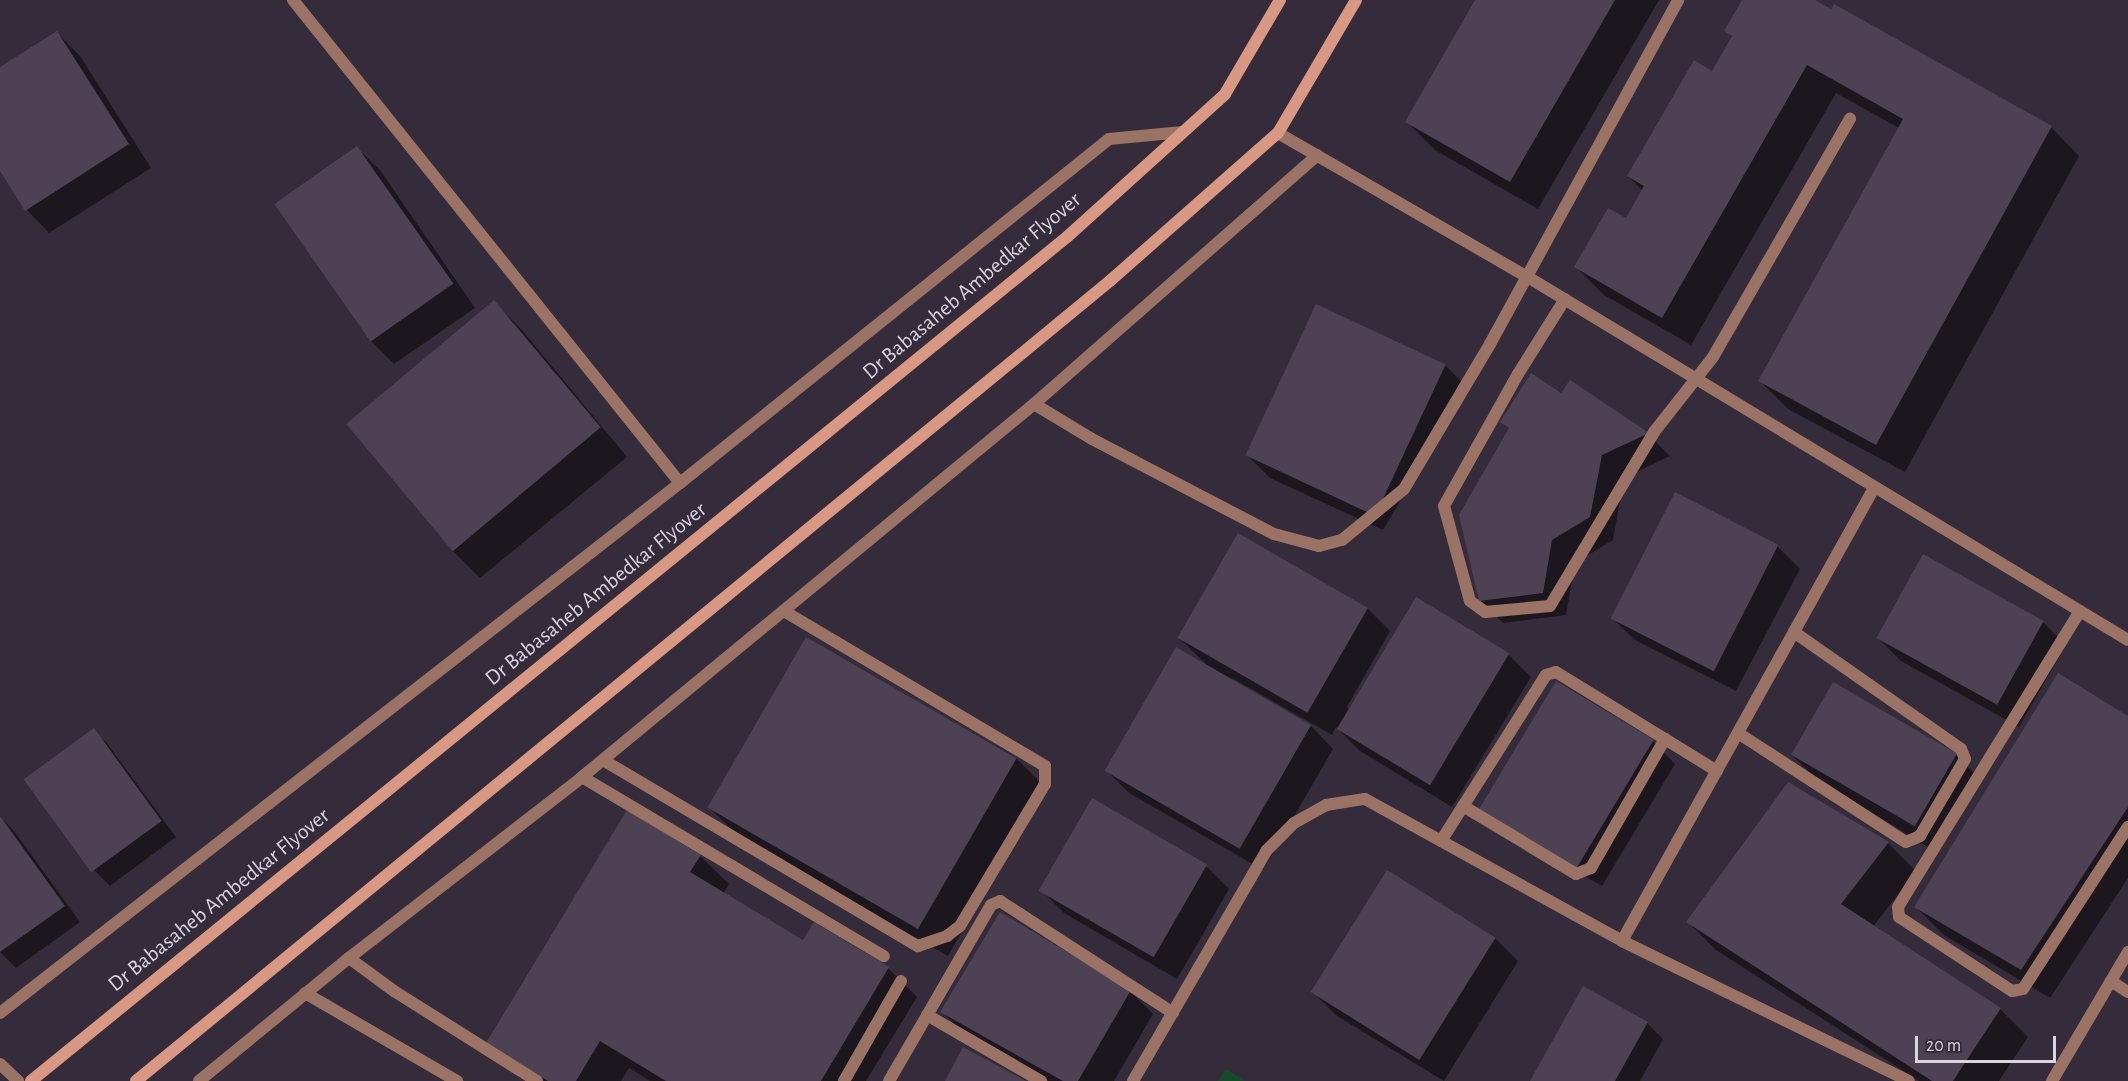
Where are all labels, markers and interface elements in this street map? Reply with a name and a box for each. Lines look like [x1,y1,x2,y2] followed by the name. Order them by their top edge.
[857,187,1087,385] street label: Dr Babasaheb Ambedkar Flyover
[480,497,712,691] street label: Dr Babasaheb Ambedkar Flyover
[103,803,335,997] street label: Dr Babasaheb Ambedkar Flyover
[1918,1024,2059,1062] scale bar
[1926,1037,1961,1055] text: 20 m

